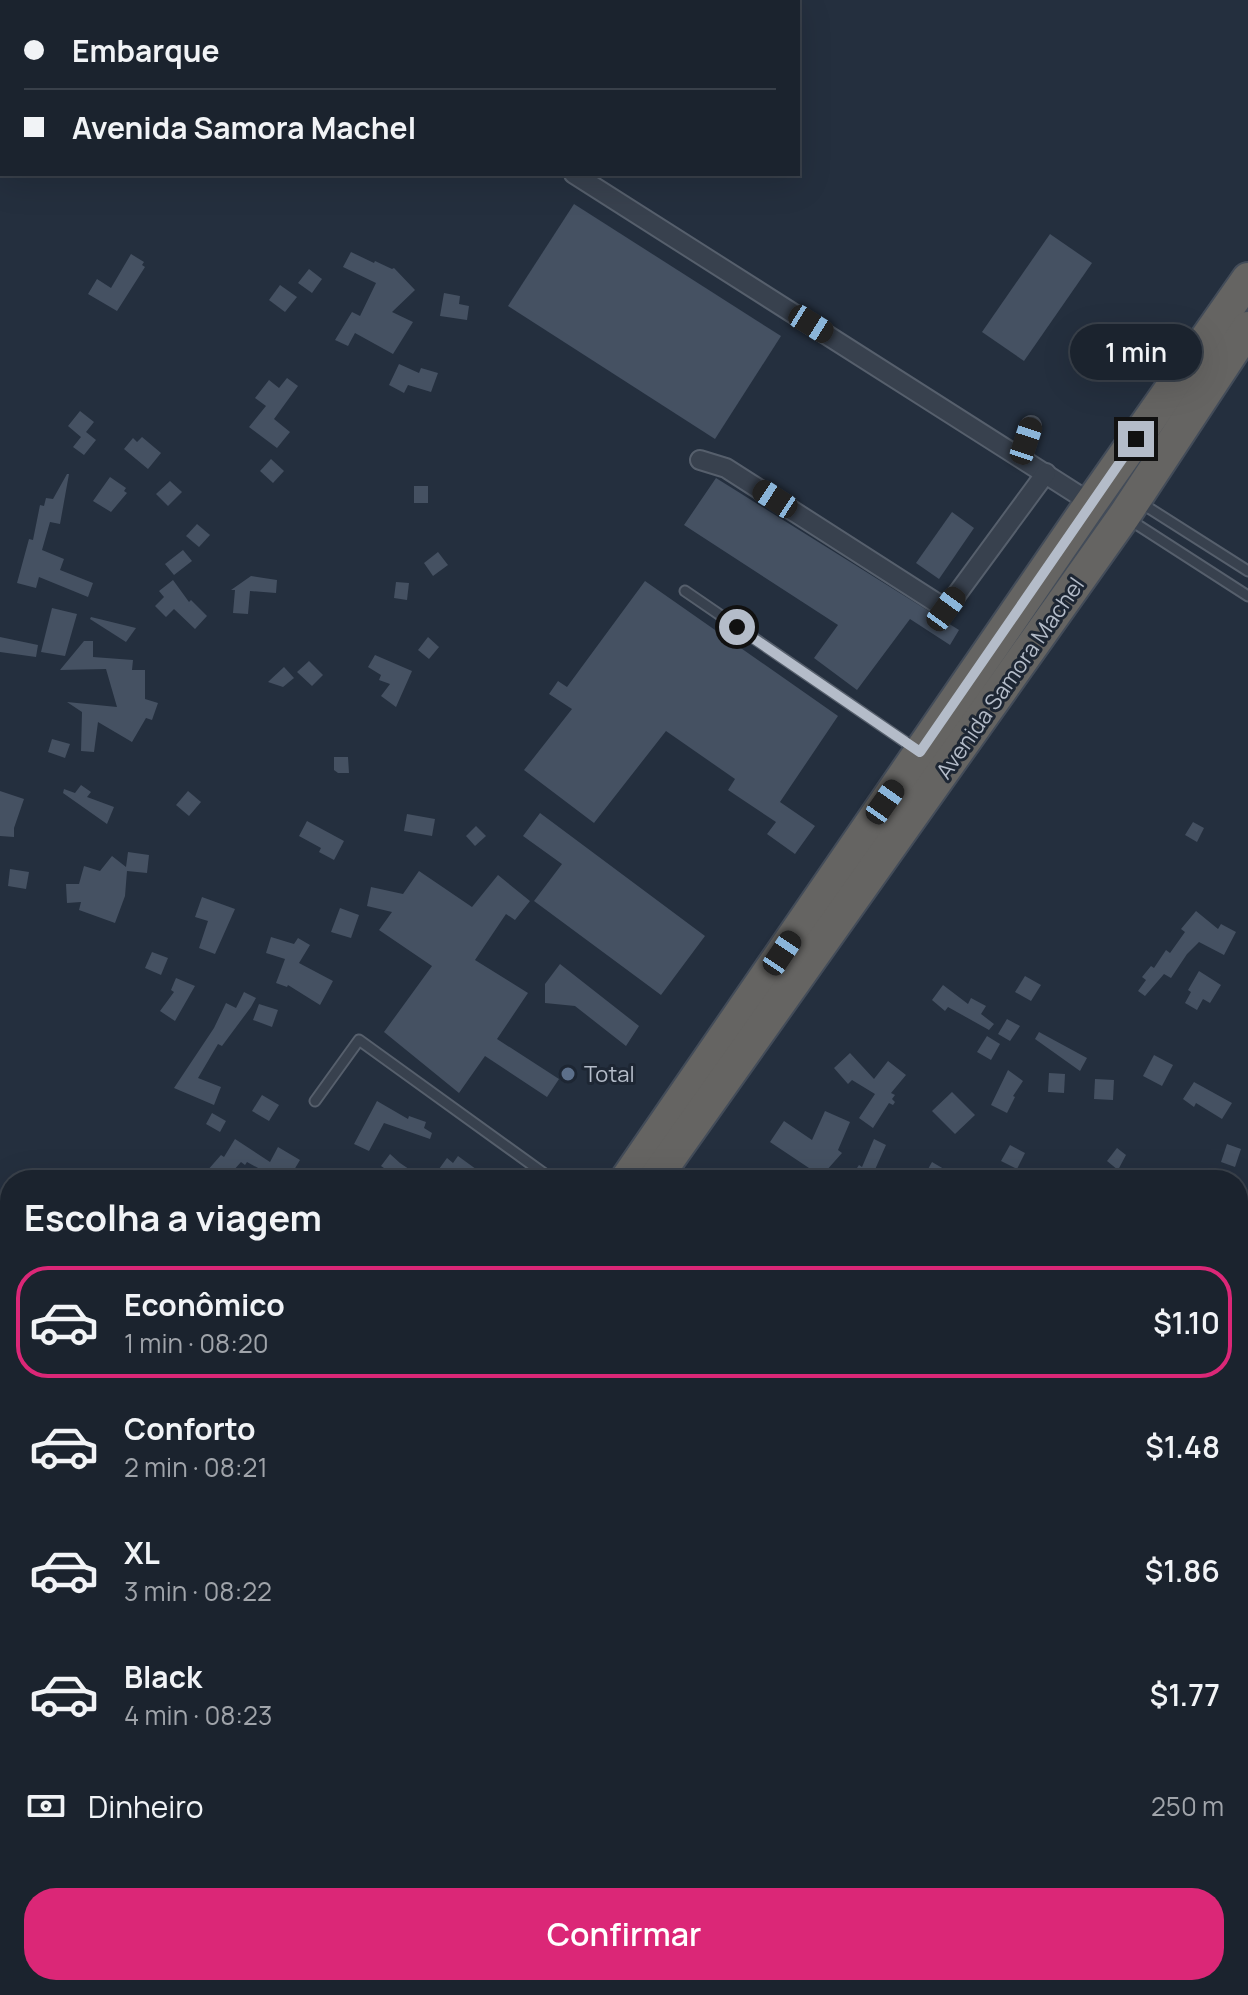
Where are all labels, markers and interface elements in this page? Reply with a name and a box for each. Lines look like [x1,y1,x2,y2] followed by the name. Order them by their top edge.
[72,30,220,71] text: Embarque
[72,107,416,148] text: Avenida Samora Machel
[784,301,838,347] car
[1070,323,1202,379] callout: 1 min
[1105,334,1167,370] text: 1 min
[1007,414,1045,468] car
[1118,421,1154,457] route end
[748,476,802,522] car
[929,571,1091,785] street label: Avenida Samora Machel
[922,583,970,635] car
[719,609,755,645] route start
[861,775,909,829] car
[759,926,805,980] car
[584,1059,635,1089] place label: Total
[559,1065,577,1083] marker: Total
[24,1193,322,1242] text: Escolha a viagem
[124,1284,285,1325] text: Econômico
[28,1286,100,1358] icon: car
[1153,1302,1220,1343] text: $1.10
[124,1325,269,1361] text: 1 min · 08:20
[124,1408,255,1449] text: Conforto
[28,1410,100,1482] icon: car
[1145,1426,1220,1467] text: $1.48
[124,1449,268,1485] text: 2 min · 08:21
[124,1532,160,1573] text: XL
[28,1534,100,1606] icon: car
[1145,1550,1220,1591] text: $1.86
[124,1573,272,1609] text: 3 min · 08:22
[124,1656,202,1697] text: Black
[28,1658,100,1730] icon: car
[1150,1674,1220,1715] text: $1.77
[124,1697,272,1733] text: 4 min · 08:23
[24,1784,68,1828] icon: cash
[88,1786,204,1827] text: Dinheiro
[1151,1788,1224,1824] text: 250 m
[24,1888,1224,1980] button: Confirmar

